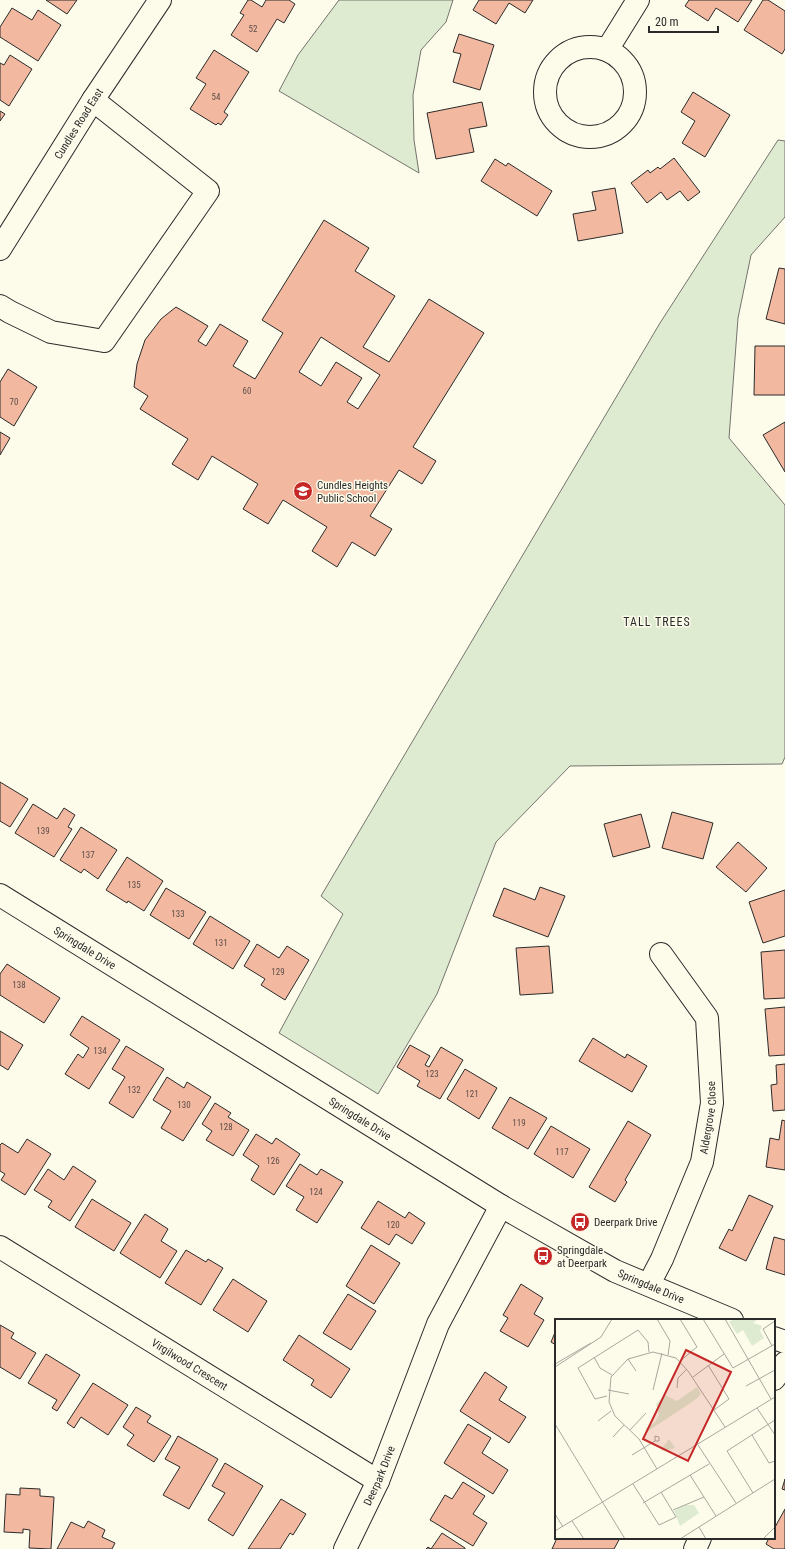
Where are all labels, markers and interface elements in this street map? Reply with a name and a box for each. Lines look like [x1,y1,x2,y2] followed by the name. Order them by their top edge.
[649,8,718,34] scale bar
[655,15,679,29] text: 20 m
[249,24,258,34] house number: 52
[51,86,106,161] street label: Cundles Road East
[212,92,221,102] house number: 54
[243,386,251,396] house number: 60
[10,397,18,407] house number: 70
[317,479,388,505] place label: Cundles Heights Public School
[292,480,314,502] school or university icon: Cundles Heights Public School
[623,615,691,629] district label: TALL TREES
[36,826,50,836] house number: 139
[81,850,95,860] house number: 137
[127,880,141,890] house number: 135
[171,909,185,919] house number: 133
[51,924,118,972] street label: Springdale Drive
[214,938,228,948] house number: 131
[271,967,285,977] house number: 129
[12,980,26,990] house number: 138
[93,1046,107,1056] house number: 134
[425,1069,439,1079] house number: 123
[697,1081,719,1155] street label: Aldergrove Close
[127,1085,141,1095] house number: 132
[465,1089,479,1099] house number: 121
[327,1094,394,1143] street label: Springdale Drive
[177,1100,191,1110] house number: 130
[512,1118,526,1128] house number: 119
[219,1122,233,1132] house number: 128
[555,1147,569,1157] house number: 117
[266,1156,280,1166] house number: 126
[309,1187,323,1197] house number: 124
[569,1211,591,1233] bus stop icon: Deerpark Drive
[594,1216,657,1229] place label: Deerpark Drive
[386,1220,400,1230] house number: 120
[557,1244,607,1270] place label: Springdale at Deerpark
[532,1245,554,1267] bus stop icon: Springdale at Deerpark
[616,1266,686,1306] street label: Springdale Drive
[555,1319,775,1539] inset map
[149,1336,230,1393] street label: Virgilwood Crescent
[361,1444,397,1508] street label: Deerpark Drive

